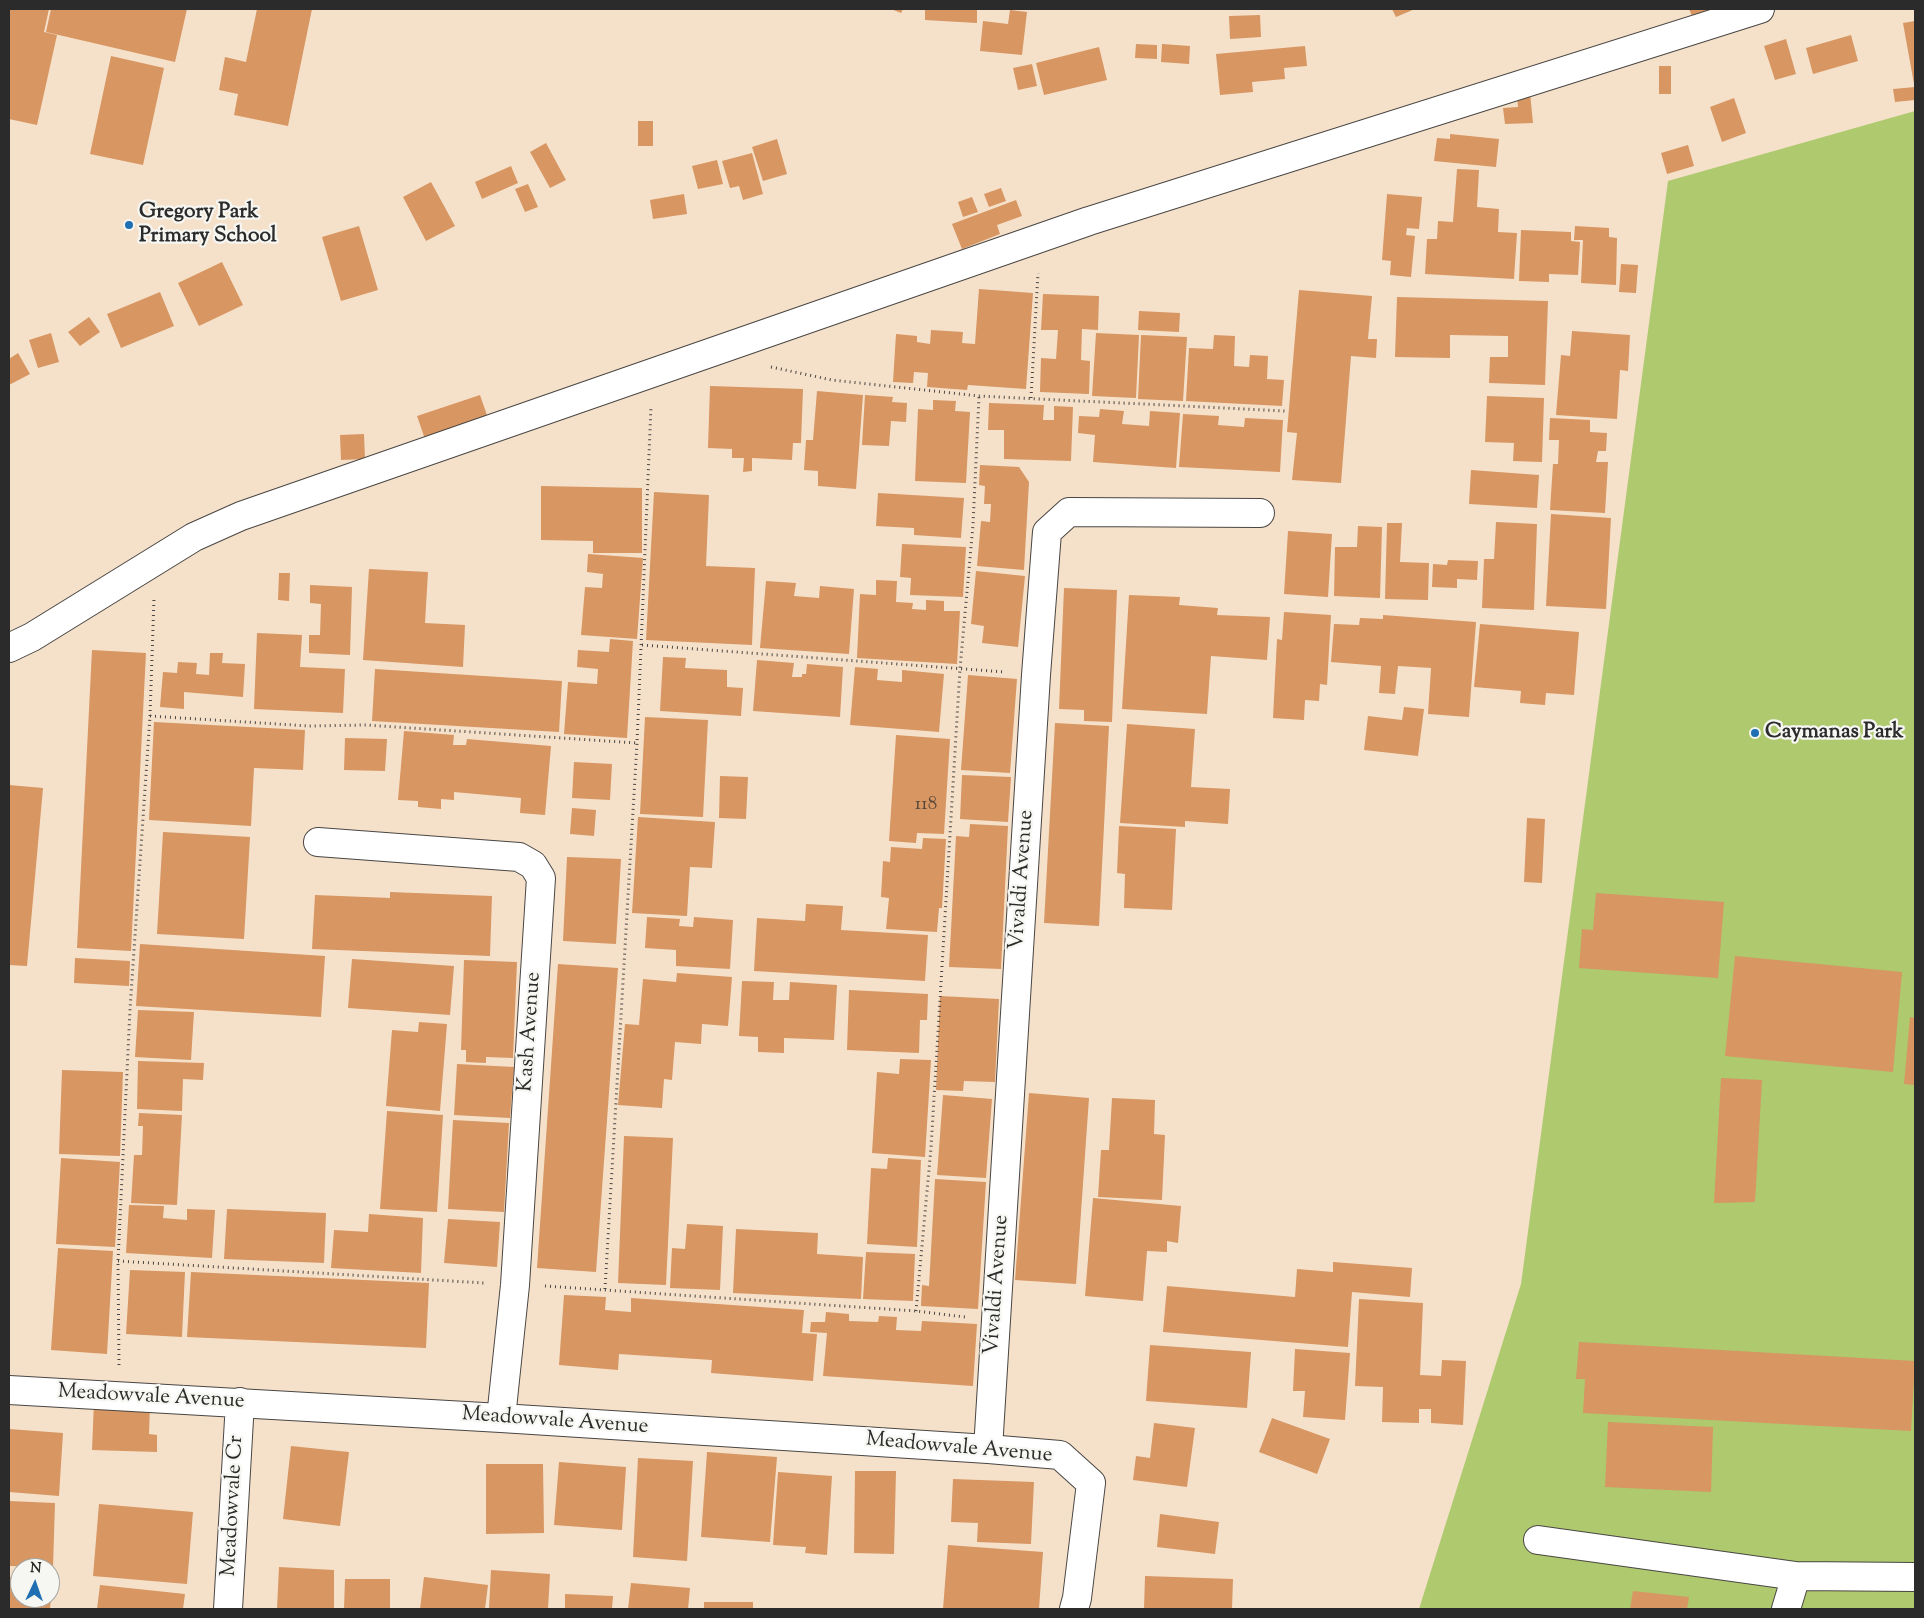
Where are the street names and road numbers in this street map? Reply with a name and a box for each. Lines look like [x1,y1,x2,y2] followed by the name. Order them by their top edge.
[1006,809,1040,951] street label: Vivaldi Avenue
[514,971,548,1093] street label: Kash Avenue
[981,1214,1015,1356] street label: Vivaldi Avenue
[57,1381,245,1415] street label: Meadowvale Avenue
[461,1403,649,1441] street label: Meadowvale Avenue
[865,1428,1053,1470] street label: Meadowvale Avenue
[218,1435,250,1577] street label: Meadowvale Cr

